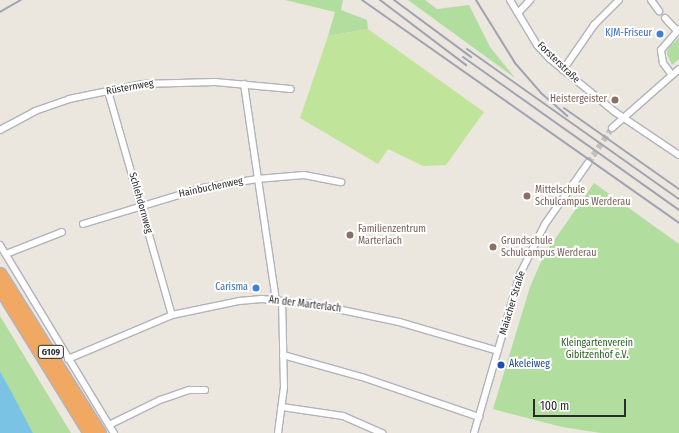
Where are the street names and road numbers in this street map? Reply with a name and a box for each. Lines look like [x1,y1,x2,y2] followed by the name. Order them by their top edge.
[534,40,582,86] street label: Forsterstraße
[105,78,155,98] street label: Rüsternweg
[126,171,154,235] street label: Schlehdornweg
[178,175,244,201] street label: Hainbuchenweg
[498,270,528,336] street label: Maiacher Straße
[268,295,342,315] street label: An der Marterlach
[37,345,65,359] road number: G109

